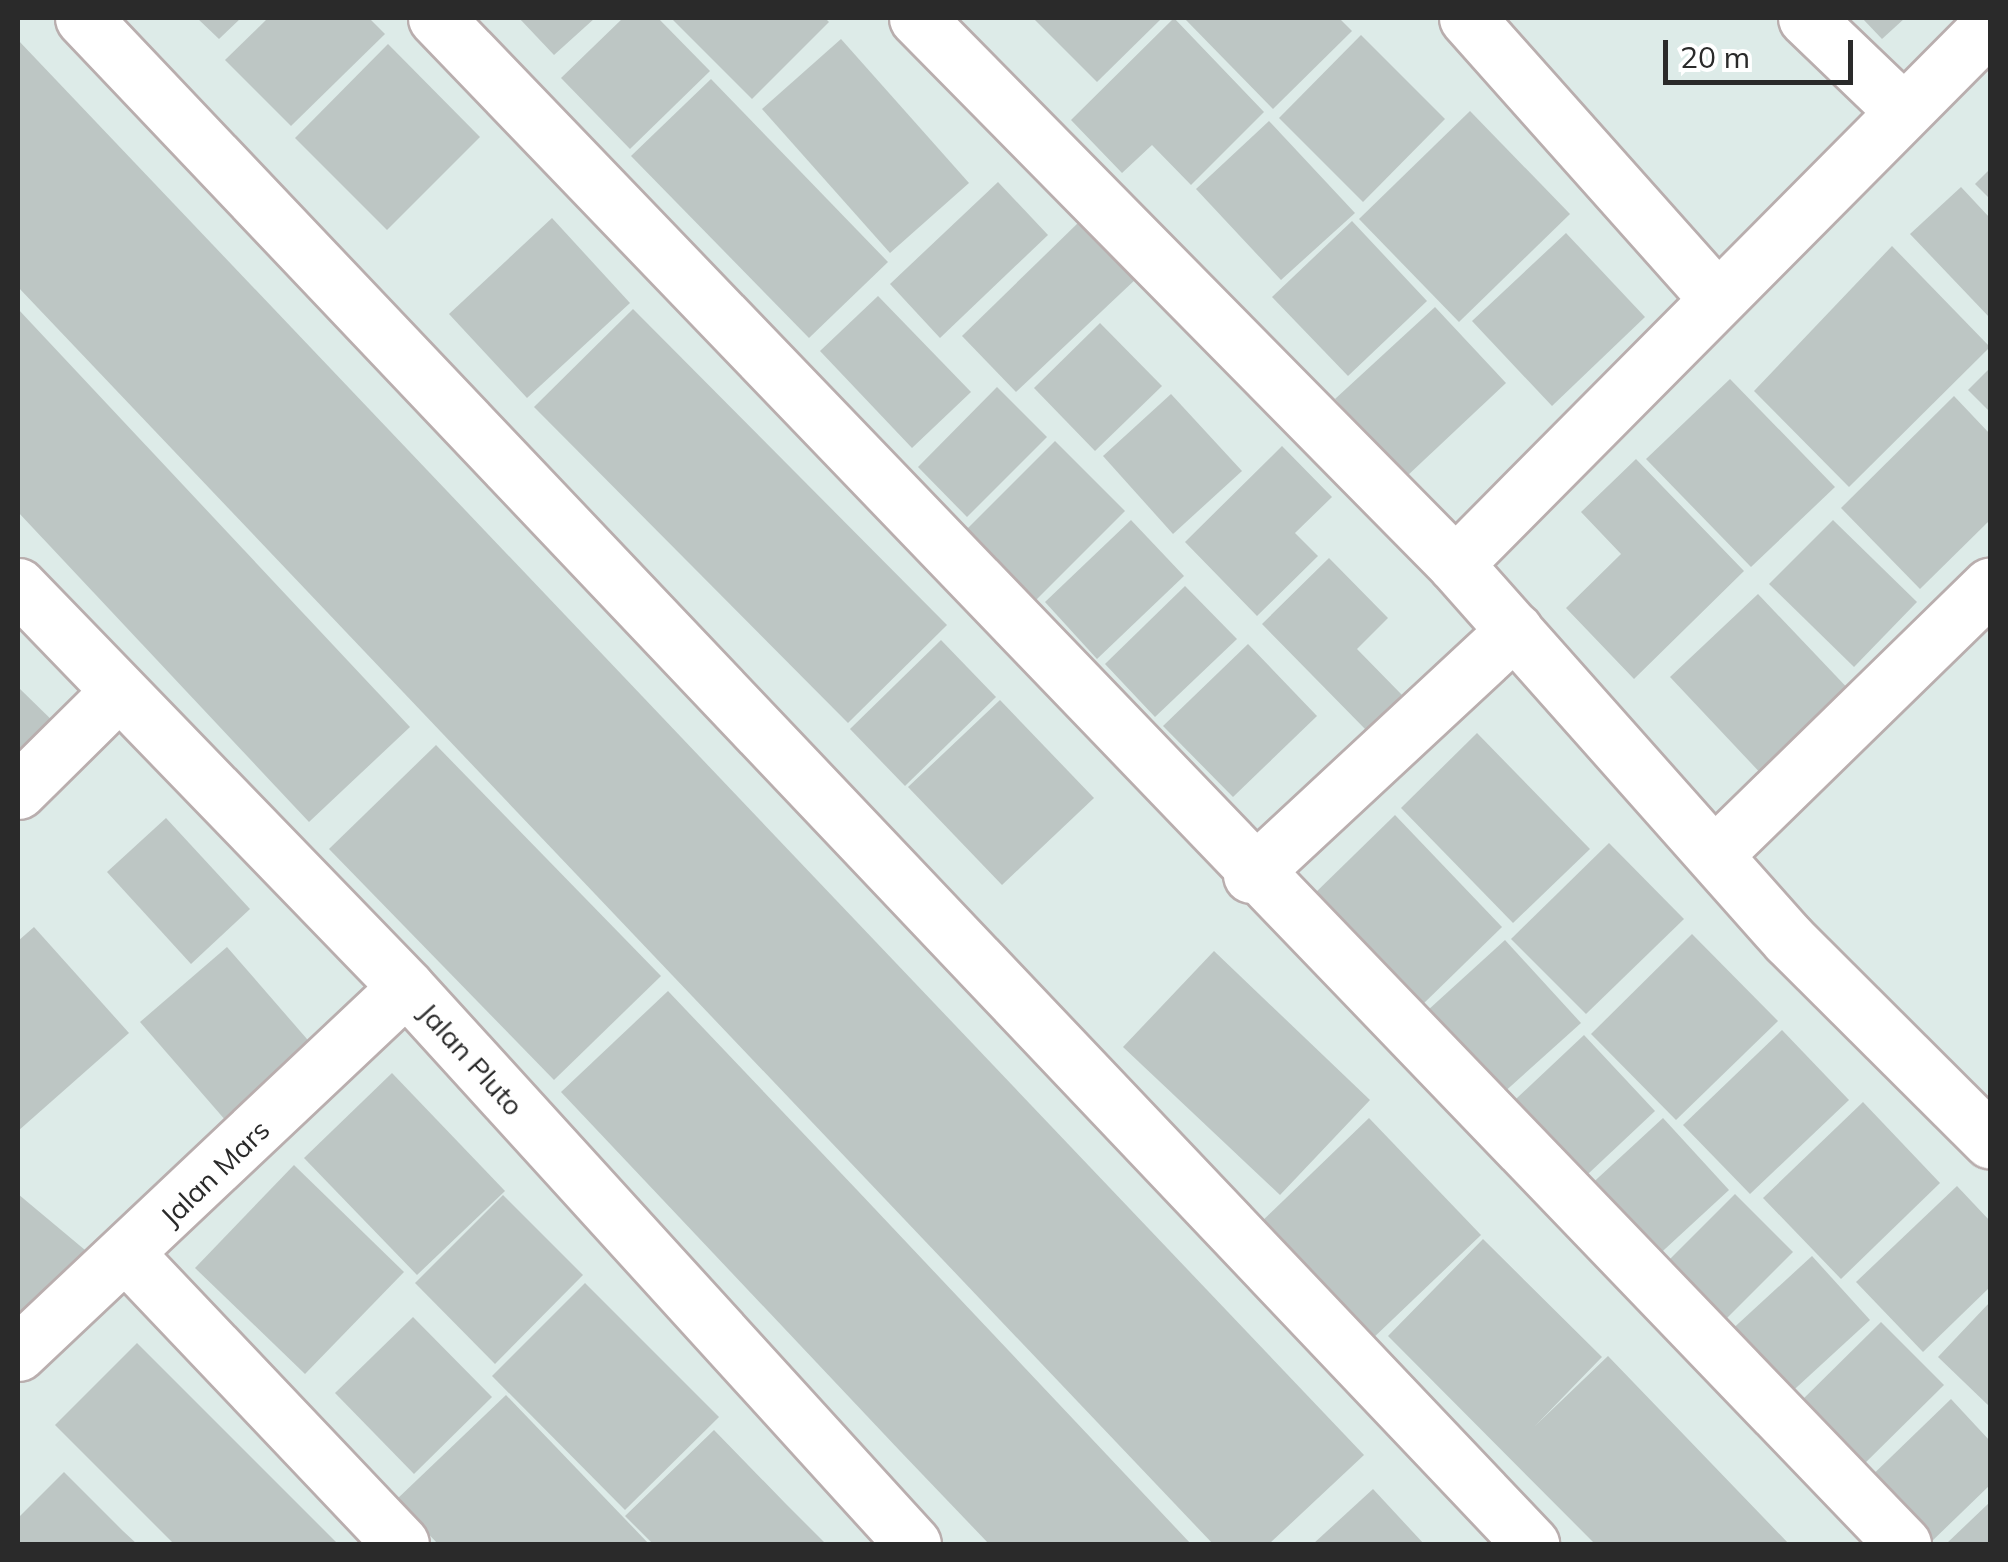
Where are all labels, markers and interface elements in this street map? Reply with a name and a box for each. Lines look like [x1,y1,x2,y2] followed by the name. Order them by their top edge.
[1668,20,1858,82] scale bar
[1680,38,1750,76] text: 20 m
[412,996,530,1122] street label: Jalan Pluto
[154,1113,276,1233] street label: Jalan Mars

